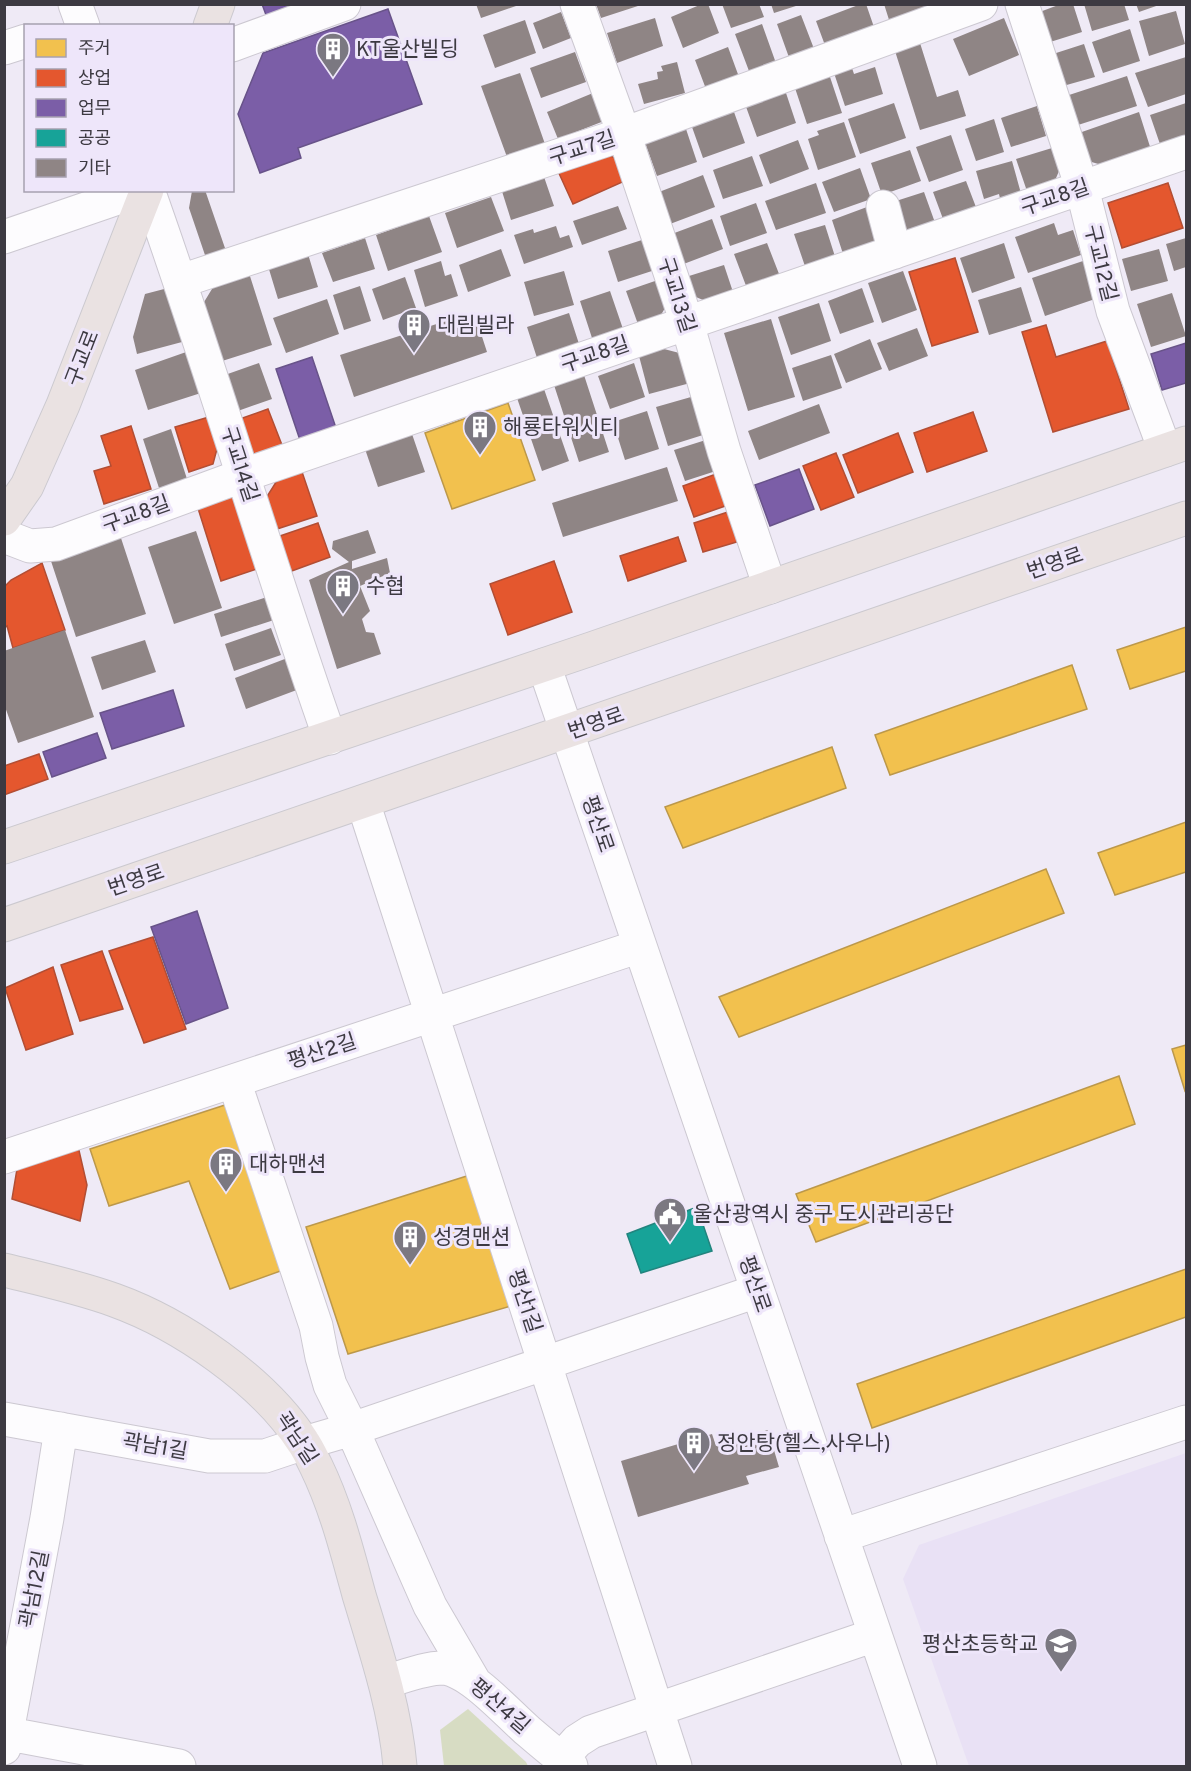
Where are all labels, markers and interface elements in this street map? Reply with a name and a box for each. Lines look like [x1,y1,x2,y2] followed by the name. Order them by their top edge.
[24,24,234,192] legend
[315,31,351,78] building icon: KT울산빌딩
[356,37,459,64] place label: KT울산빌딩
[78,38,111,61] text: 주거
[78,68,111,91] text: 상업
[78,98,111,121] text: 업무
[546,126,619,173] street label: 구교7길
[78,128,111,151] text: 공공
[78,158,112,181] text: 기타
[1018,174,1093,223] street label: 구교8길
[1077,222,1122,305] street label: 구교12길
[651,254,701,337] street label: 구교13길
[396,307,432,354] building icon: 대림빌라
[437,313,514,340] place label: 대림빌라
[60,327,106,390] street label: 구교로
[558,331,633,380] street label: 구교8길
[462,409,498,456] building icon: 해룡타워시티
[503,415,619,442] place label: 해룡타워시티
[214,423,264,506] street label: 구교14길
[99,491,174,540] street label: 구교8길
[1024,542,1087,587] street label: 번영로
[325,568,361,615] building icon: 수협
[366,574,405,601] place label: 수협
[565,702,628,747] street label: 번영로
[574,793,619,856] street label: 평산로
[105,859,168,904] street label: 번영로
[285,1029,360,1076] street label: 평산2길
[208,1146,244,1193] building icon: 대하맨션
[249,1152,326,1179] place label: 대하맨션
[652,1196,688,1243] public building icon: 울산광역시 중구 도시관리공단
[693,1202,954,1229] place label: 울산광역시 중구 도시관리공단
[392,1219,428,1266] building icon: 성경맨션
[433,1225,510,1252] place label: 성경맨션
[731,1253,776,1316] street label: 평산로
[501,1266,547,1337] street label: 평산1길
[269,1407,323,1470] street label: 곽남길
[676,1425,712,1472] building icon: 정안탕(헬스,사우나)
[120,1428,189,1466] street label: 곽남1길
[717,1431,891,1458] place label: 정안탕(헬스,사우나)
[15,1548,56,1630] street label: 곽남12길
[1043,1626,1079,1673] school or university icon: 평산초등학교
[922,1632,1038,1659] place label: 평산초등학교
[463,1674,535,1741] street label: 평산4길

